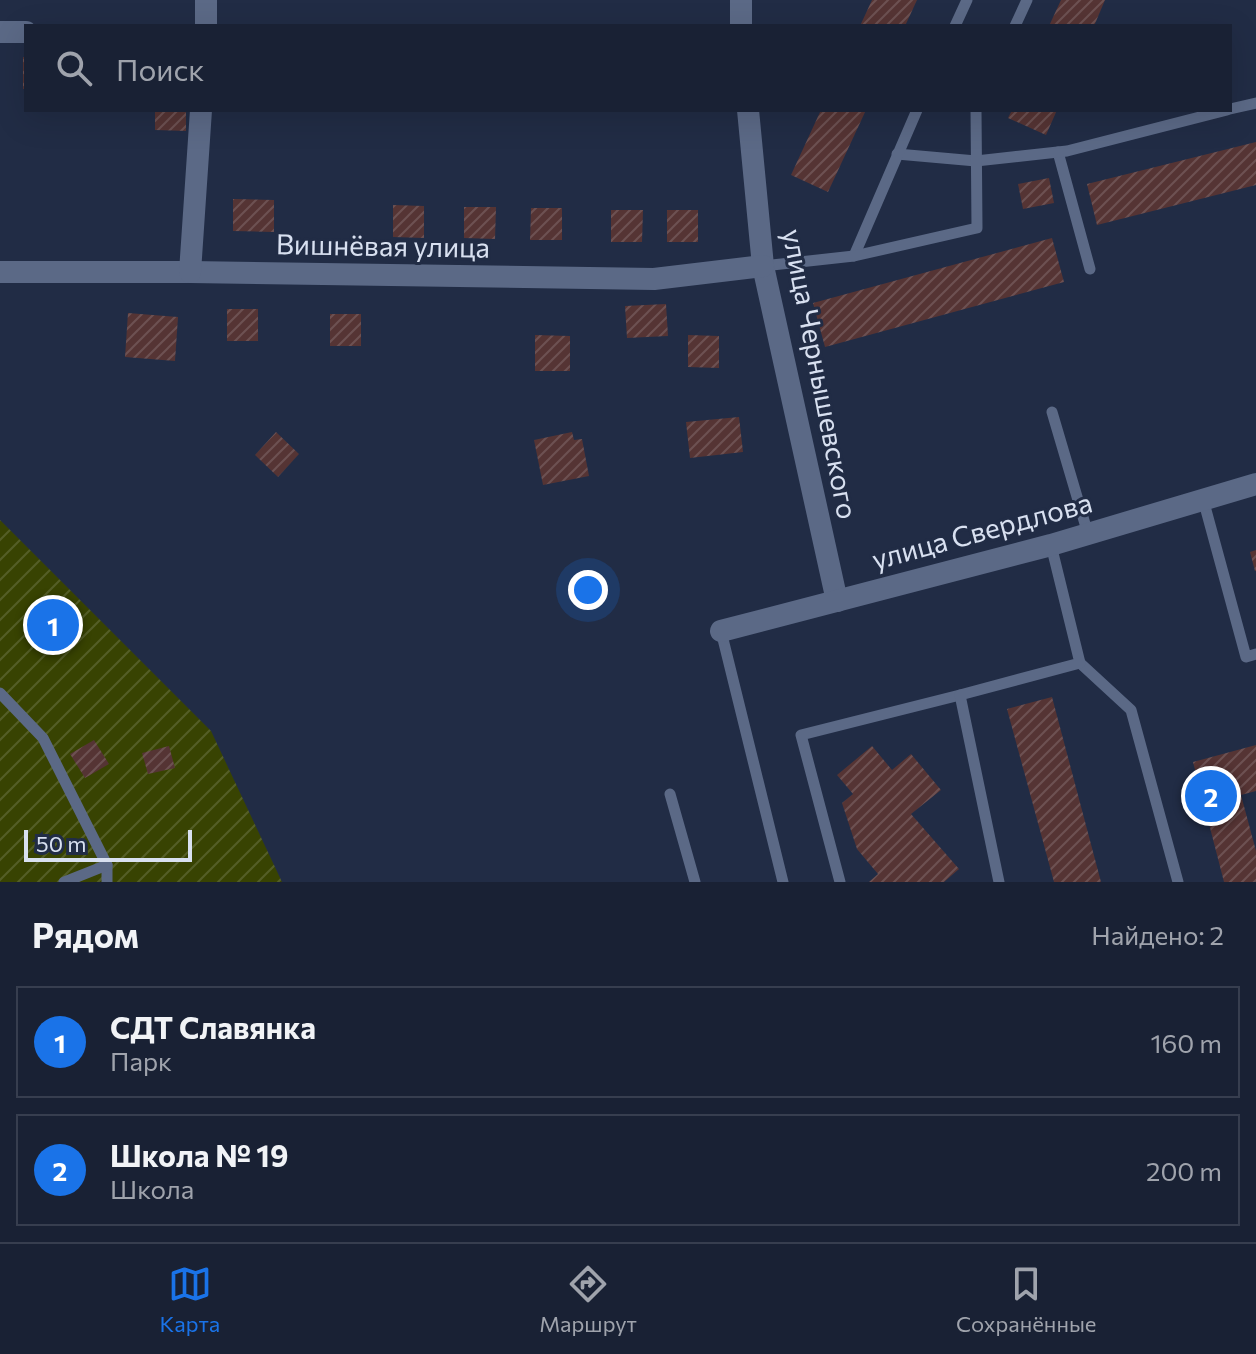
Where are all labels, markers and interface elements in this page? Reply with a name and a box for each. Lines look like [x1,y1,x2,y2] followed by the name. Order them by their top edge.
[24,24,1232,112] search box
[52,46,96,90] icon: search
[116,50,204,87] text: Поиск
[276,226,490,264] street label: Вишнёвая улица
[776,226,866,522] street label: улица Чернышевского
[868,484,1095,576] street label: улица Свердлова
[568,570,608,610] your location
[27,595,79,655] pin: 1
[1185,766,1237,826] pin: 2
[24,826,192,862] scale bar
[36,830,86,857] text: 50 m
[32,913,139,955] text: Рядом
[1091,919,1224,950] text: Найдено: 2
[110,1008,316,1045] text: СДТ Славянка
[54,1027,66,1058] text: 1
[1150,1027,1222,1058] text: 160 m
[110,1045,172,1076] text: Парк
[110,1136,288,1173] text: Школа № 19
[53,1155,67,1186] text: 2
[1146,1155,1222,1186] text: 200 m
[110,1173,194,1204] text: Школа
[160,1262,220,1337] tab: Карта
[539,1262,637,1337] tab: Маршрут
[956,1262,1096,1337] tab: Сохранённые

